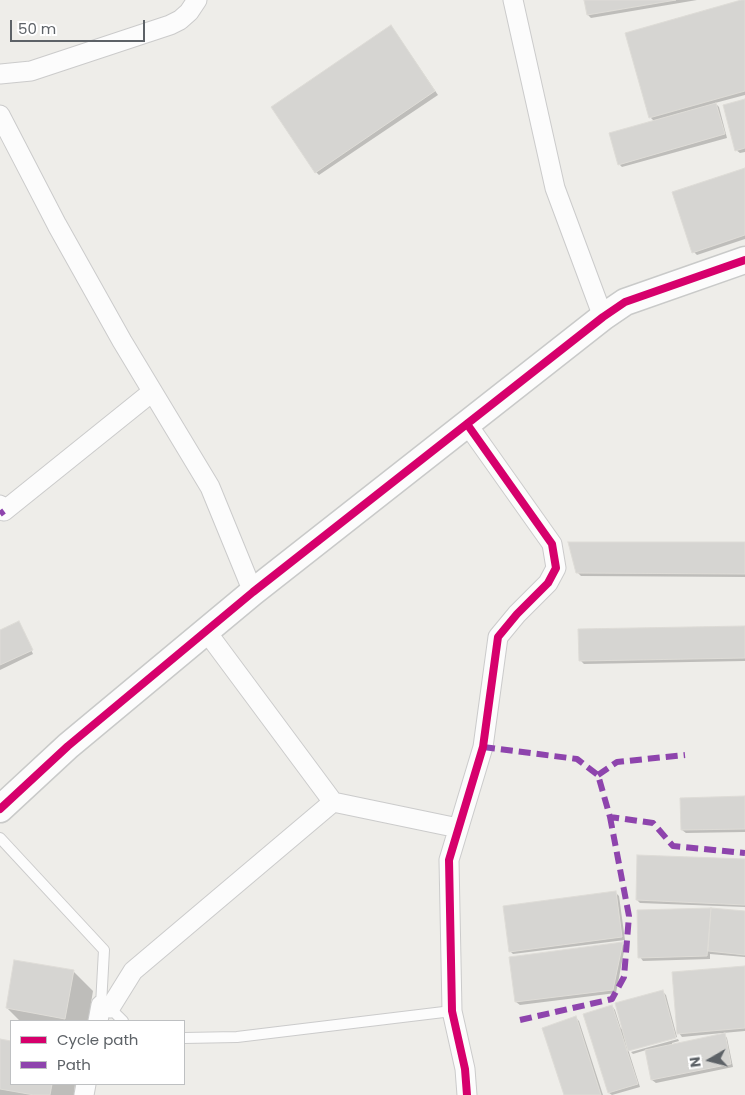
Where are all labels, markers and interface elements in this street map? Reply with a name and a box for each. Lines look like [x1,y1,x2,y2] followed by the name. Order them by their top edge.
[12,10,148,42] scale bar
[18,18,56,39] text: 50 m
[10,1020,185,1085] legend
[57,1029,138,1050] text: Cycle path
[685,1035,735,1085] north arrow
[57,1054,91,1075] text: Path
[685,1055,706,1069] text: N

